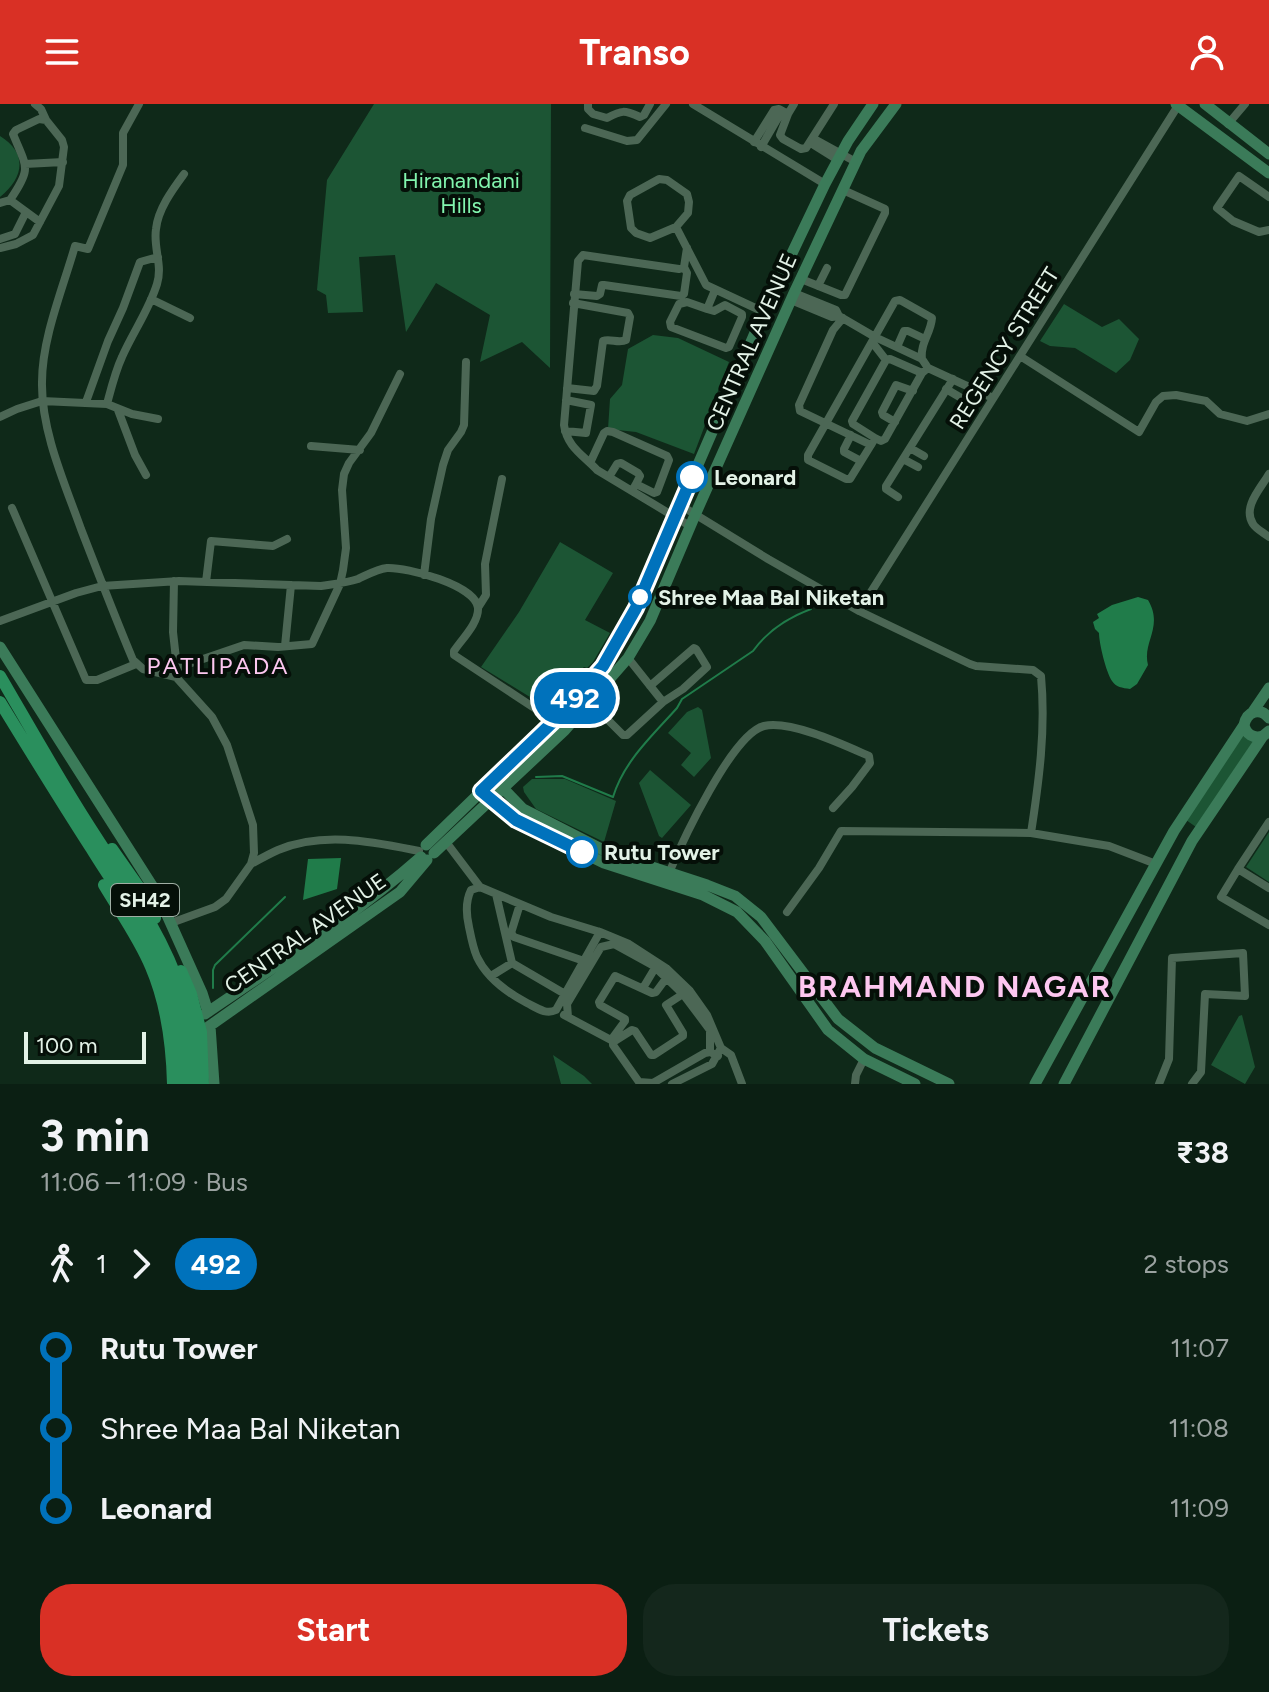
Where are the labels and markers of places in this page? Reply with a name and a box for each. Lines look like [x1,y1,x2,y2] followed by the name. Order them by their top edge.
[677,462,707,492] marker: Leonard
[714,464,796,491] place label: Leonard
[658,584,884,611] place label: Shree Maa Bal Niketan
[629,586,651,608] marker: Shree Maa Bal Niketan
[567,837,597,867] marker: Rutu Tower
[604,839,720,866] place label: Rutu Tower

